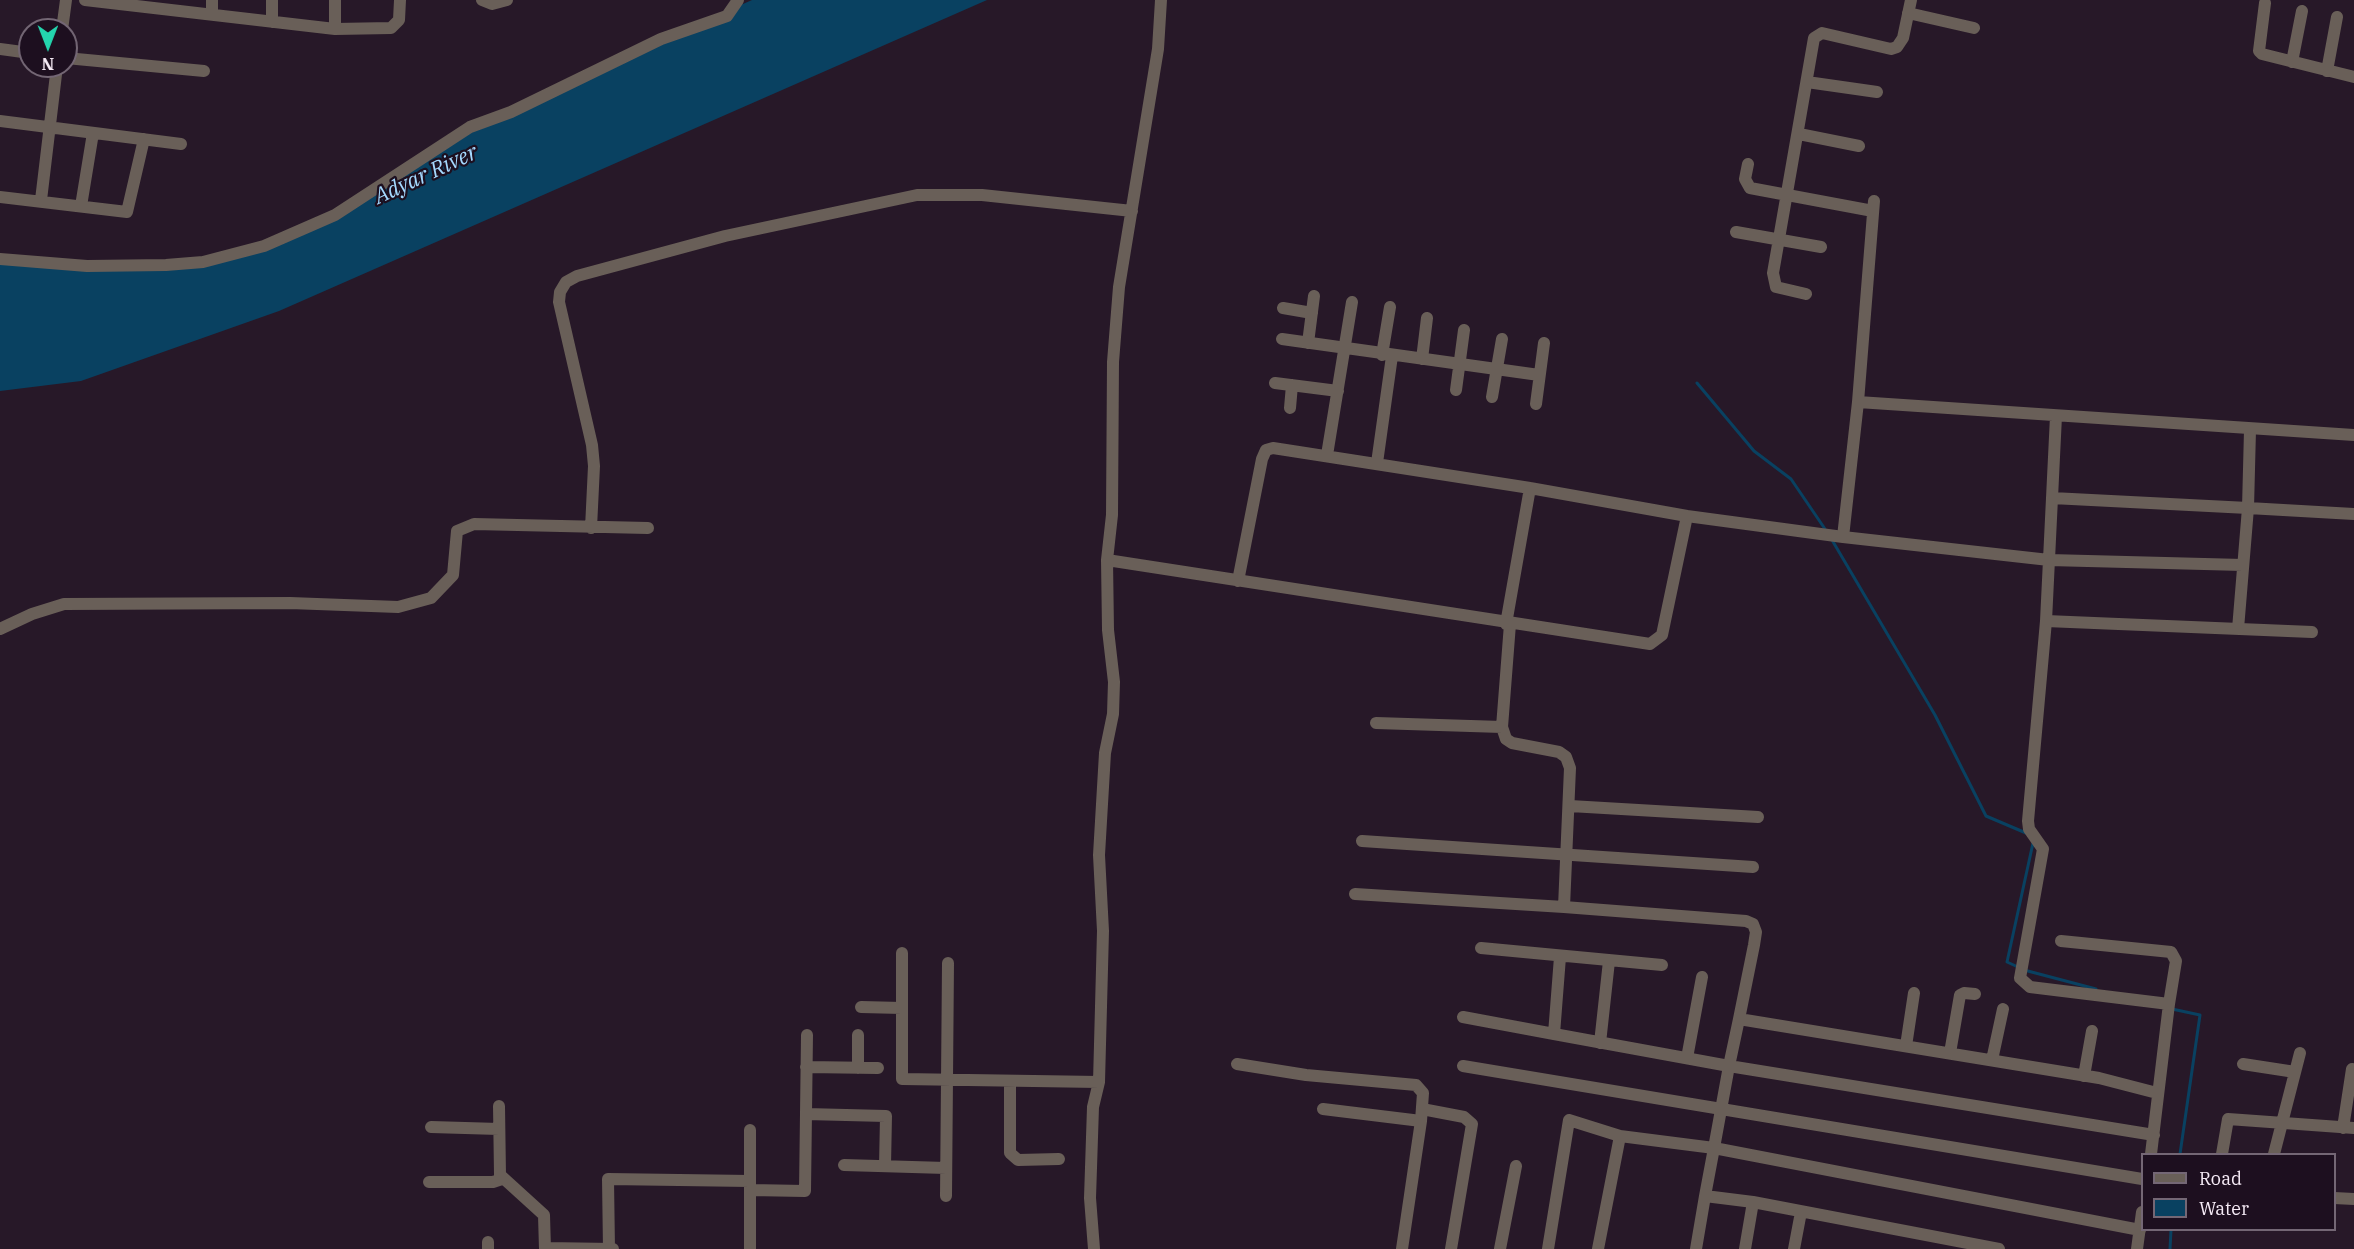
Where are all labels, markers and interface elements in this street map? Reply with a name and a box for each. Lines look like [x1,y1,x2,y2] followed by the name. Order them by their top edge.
[18,18,78,78] north arrow
[42,54,54,74] text: N
[370,139,482,211] water label: Adyar River
[2141,1153,2336,1231] legend
[2199,1167,2242,1190] text: Road
[2199,1197,2249,1220] text: Water

